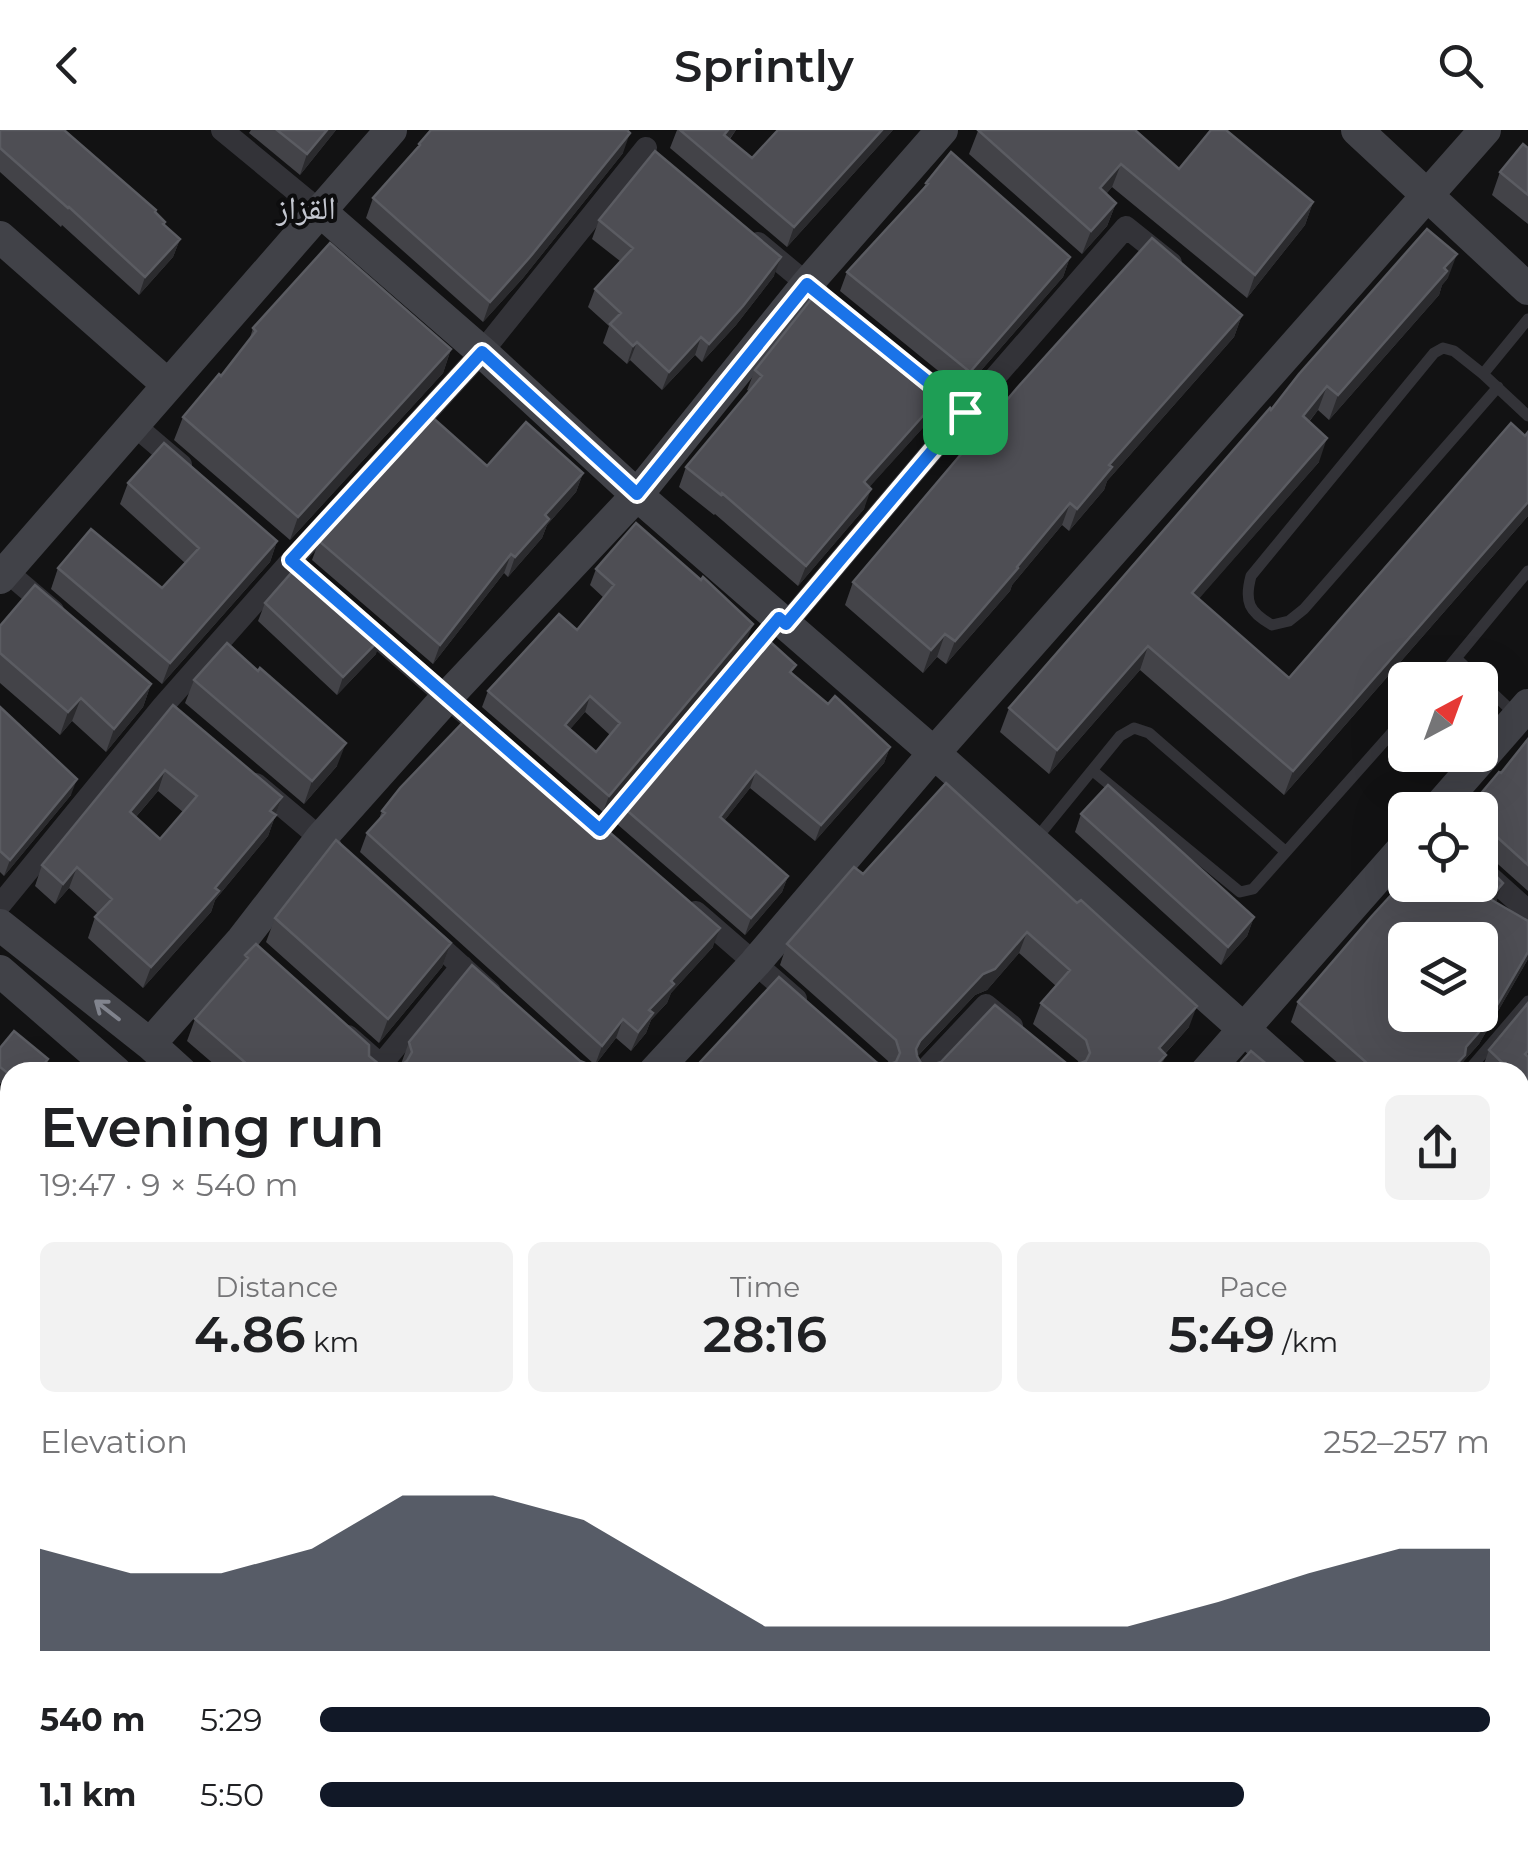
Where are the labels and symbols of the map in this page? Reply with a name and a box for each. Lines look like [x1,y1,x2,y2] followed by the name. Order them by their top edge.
[275,188,336,227] district label: القزاز
[923,370,1008,455] pin
[1388,662,1498,772] north arrow
[94,1000,121,1021] one-way arrow

